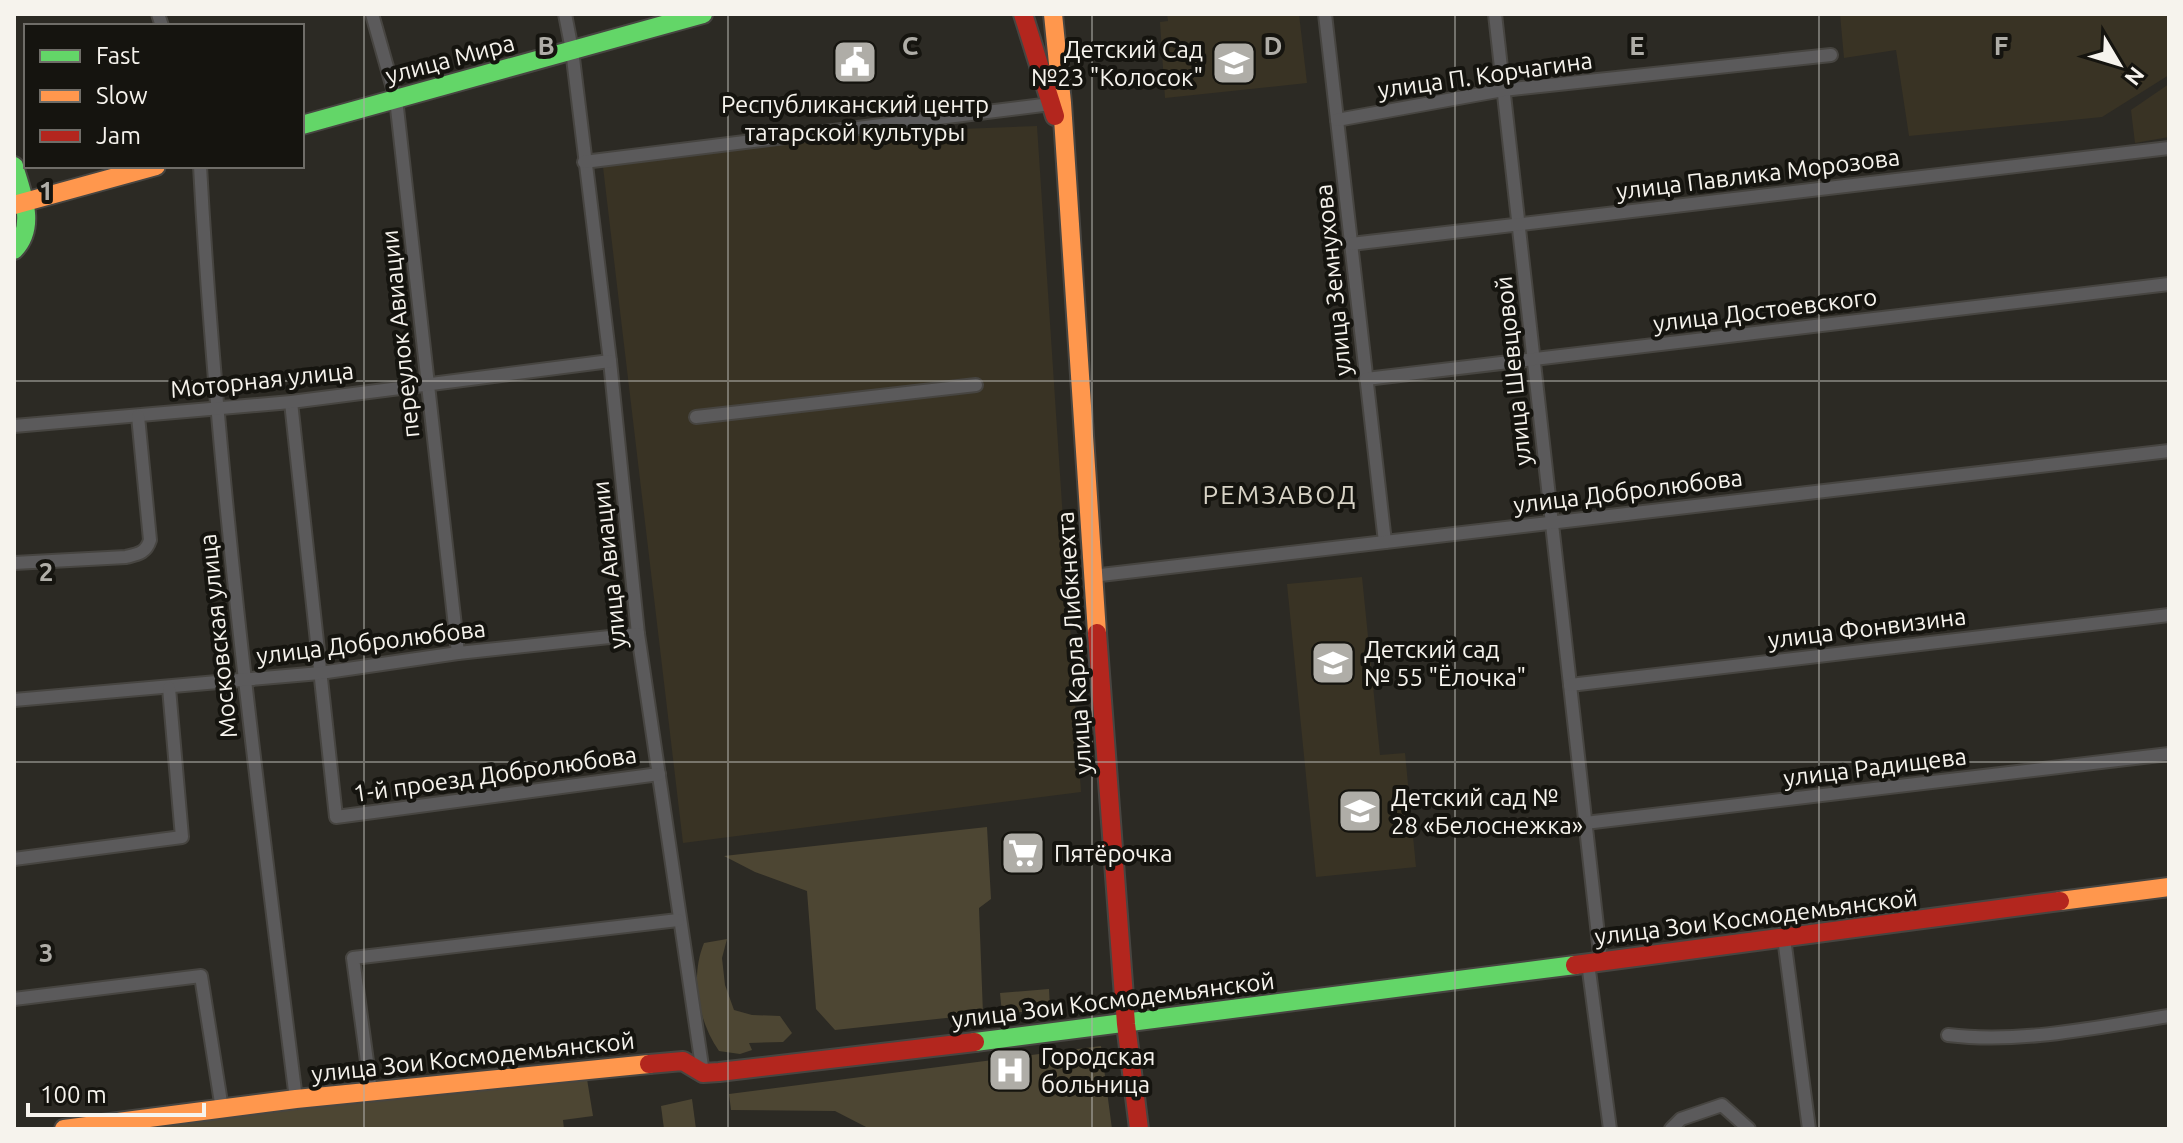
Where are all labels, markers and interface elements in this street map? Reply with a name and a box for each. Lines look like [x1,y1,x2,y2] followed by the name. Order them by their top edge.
[24,24,304,168] legend
[2079,24,2159,104] north arrow
[382,29,518,89] street label: улица Мира
[537,31,555,60] text: B
[902,31,919,60] text: C
[1264,31,1282,60] text: D
[1629,31,1645,60] text: E
[1994,31,2008,60] text: F
[1031,36,1203,91] place label: Детский Сад №23 "Колосок"
[831,38,879,86] public building icon: Республиканский центр татарской культуры
[1210,39,1258,87] school or university icon: Детский Сад №23 "Колосок"
[96,42,140,69] text: Fast
[1376,47,1594,103] street label: улица П. Корчагина
[2120,62,2150,91] text: N
[96,82,148,109] text: Slow
[721,91,989,146] place label: Республиканский центр татарской культуры
[96,122,141,149] text: Jam
[1615,143,1901,205] street label: улица Павлика Морозова
[39,176,53,205] text: 1
[1310,183,1356,377] street label: улица Земнухова
[376,229,424,439] street label: переулок Авиации
[1490,275,1536,467] street label: улица Шевцовой
[1651,283,1879,337] street label: улица Достоевского
[169,357,355,403] street label: Моторная улица
[1512,464,1744,518] street label: улица Добролюбова
[587,480,631,650] street label: улица Авиации
[1203,480,1357,509] district label: РЕМЗАВОД
[1051,511,1097,775] street label: улица Карла Либкнехта
[194,533,242,739] street label: Московская улица
[39,557,53,586] text: 2
[1766,602,1968,654] street label: улица Фонвизина
[255,615,487,669] street label: улица Добролюбова
[1364,636,1526,691] place label: Детский сад № 55 "Ёлочка"
[1309,639,1357,687] school or university icon: Детский сад № 55 "Ёлочка"
[352,741,638,807] street label: 1-й проезд Добролюбова
[1782,742,1968,792] street label: улица Радищева
[1391,784,1583,839] place label: Детский сад № 28 «Белоснежка»
[1336,787,1384,835] school or university icon: Детский сад № 28 «Белоснежка»
[999,829,1047,877] supermarket icon: Пятёрочка
[1054,840,1173,867] place label: Пятёрочка
[1593,884,1919,950] street label: улица Зои Космодемьянской
[39,938,53,967] text: 3
[950,967,1276,1033] street label: улица Зои Космодемьянской
[310,1027,636,1087] street label: улица Зои Космодемьянской
[1041,1043,1155,1098] place label: Городская больница
[986,1046,1034,1094] hospital icon: Городская больница
[28,1067,204,1117] scale bar
[40,1081,107,1108] text: 100 m

